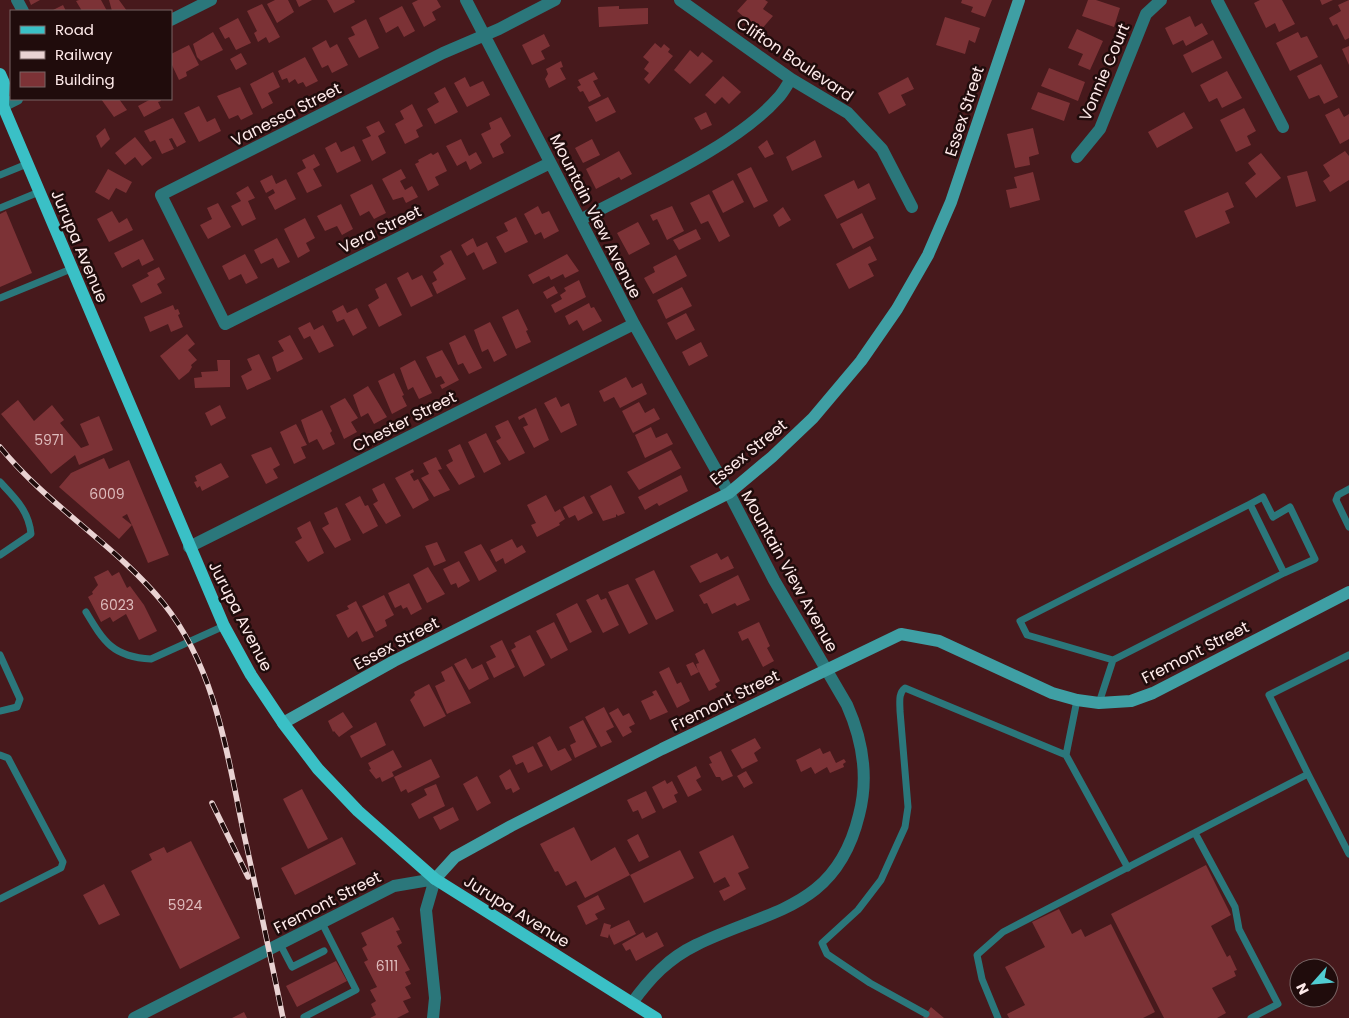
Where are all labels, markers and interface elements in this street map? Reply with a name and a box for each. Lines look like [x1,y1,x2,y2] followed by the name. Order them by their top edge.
[10,10,172,100] legend
[732,12,858,107] street label: Clifton Boulevard
[55,19,94,40] text: Road
[1073,20,1135,125] street label: Vonnie Court
[55,44,113,65] text: Railway
[939,63,990,159] street label: Essex Street
[55,69,115,90] text: Building
[227,77,345,152] street label: Vanessa Street
[544,130,647,302] street label: Mountain View Avenue
[45,186,114,306] street label: Jurupa Avenue
[335,200,425,259] street label: Vera Street
[348,385,460,458] street label: Chester Street
[705,414,792,491] street label: Essex Street
[34,430,64,450] house number: 5971
[89,484,125,504] house number: 6009
[735,486,844,656] street label: Mountain View Avenue
[203,557,278,675] street label: Jurupa Avenue
[100,595,134,615] house number: 6023
[350,611,443,676] street label: Essex Street
[1137,615,1253,689] street label: Fremont Street
[667,664,783,737] street label: Fremont Street
[269,865,385,939] street label: Fremont Street
[459,870,574,953] street label: Jurupa Avenue
[168,895,202,915] house number: 5924
[376,956,398,976] house number: 6111
[1289,958,1339,1008] north arrow
[1291,980,1314,998] text: N

